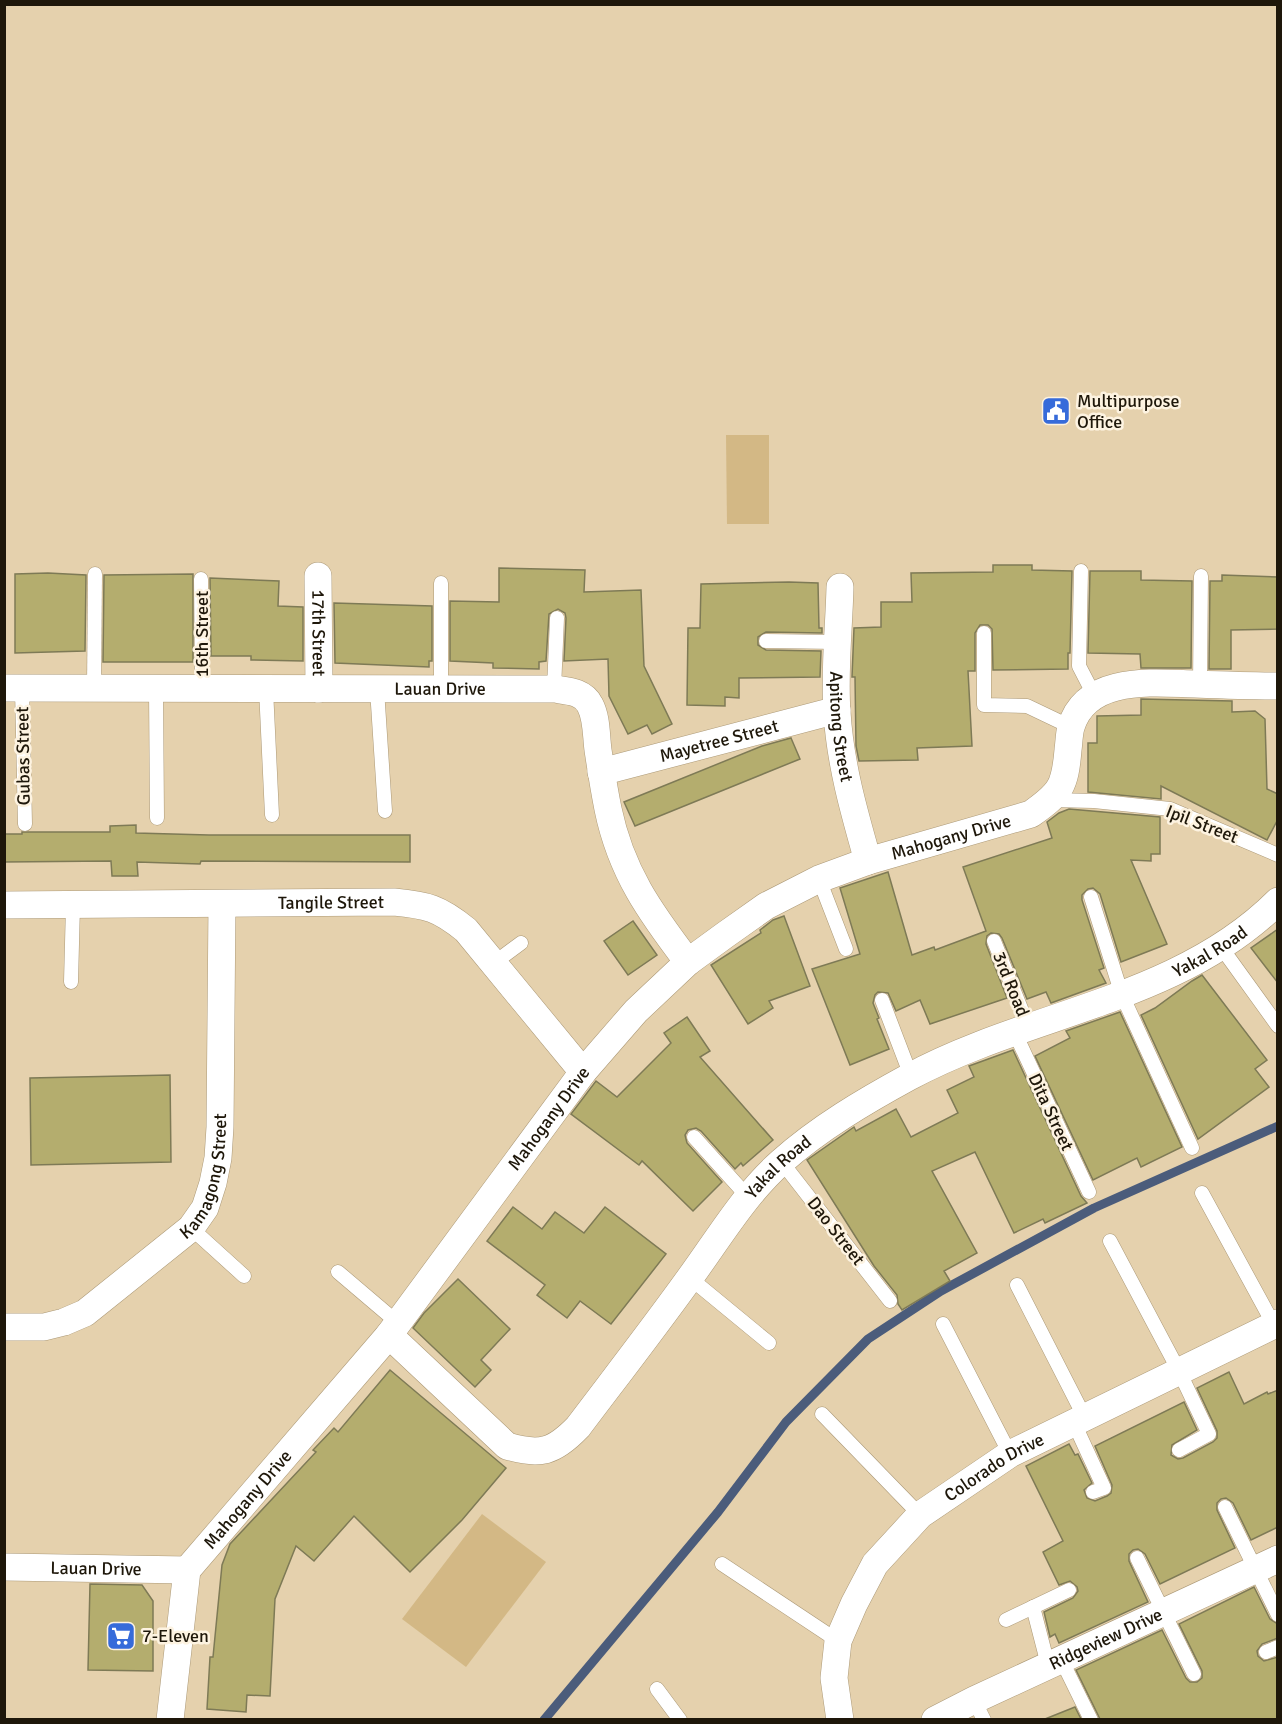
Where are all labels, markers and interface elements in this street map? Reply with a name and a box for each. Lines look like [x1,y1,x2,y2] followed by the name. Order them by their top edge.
[1077,390,1179,433] place label: Multipurpose Office
[1040,395,1072,427] public building icon: Multipurpose Office
[307,590,330,676] street label: 17th Street
[191,591,213,677] street label: 16th Street
[825,671,858,784] street label: Apitong Street
[394,678,486,700] street label: Lauan Drive
[11,706,35,806] street label: Gubas Street
[657,715,781,767] street label: Mayetree Street
[1163,800,1241,848] street label: Ipil Street
[888,809,1013,865] street label: Mahogany Drive
[278,891,384,914] street label: Tangile Street
[1169,921,1252,982] street label: Yakal Road
[988,948,1034,1020] street label: 3rd Road
[503,1062,594,1175] street label: Mahogany Drive
[1024,1070,1078,1154] street label: Dita Street
[175,1113,231,1244] street label: Kamagong Street
[740,1130,816,1203] street label: Yakal Road
[802,1192,870,1270] street label: Dao Street
[940,1428,1047,1506] street label: Colorado Drive
[199,1445,296,1554] street label: Mahogany Drive
[50,1557,142,1580] street label: Lauan Drive
[1046,1603,1166,1675] street label: Ridgeview Drive
[105,1620,137,1652] supermarket icon: 7-Eleven
[142,1625,209,1647] place label: 7-Eleven

